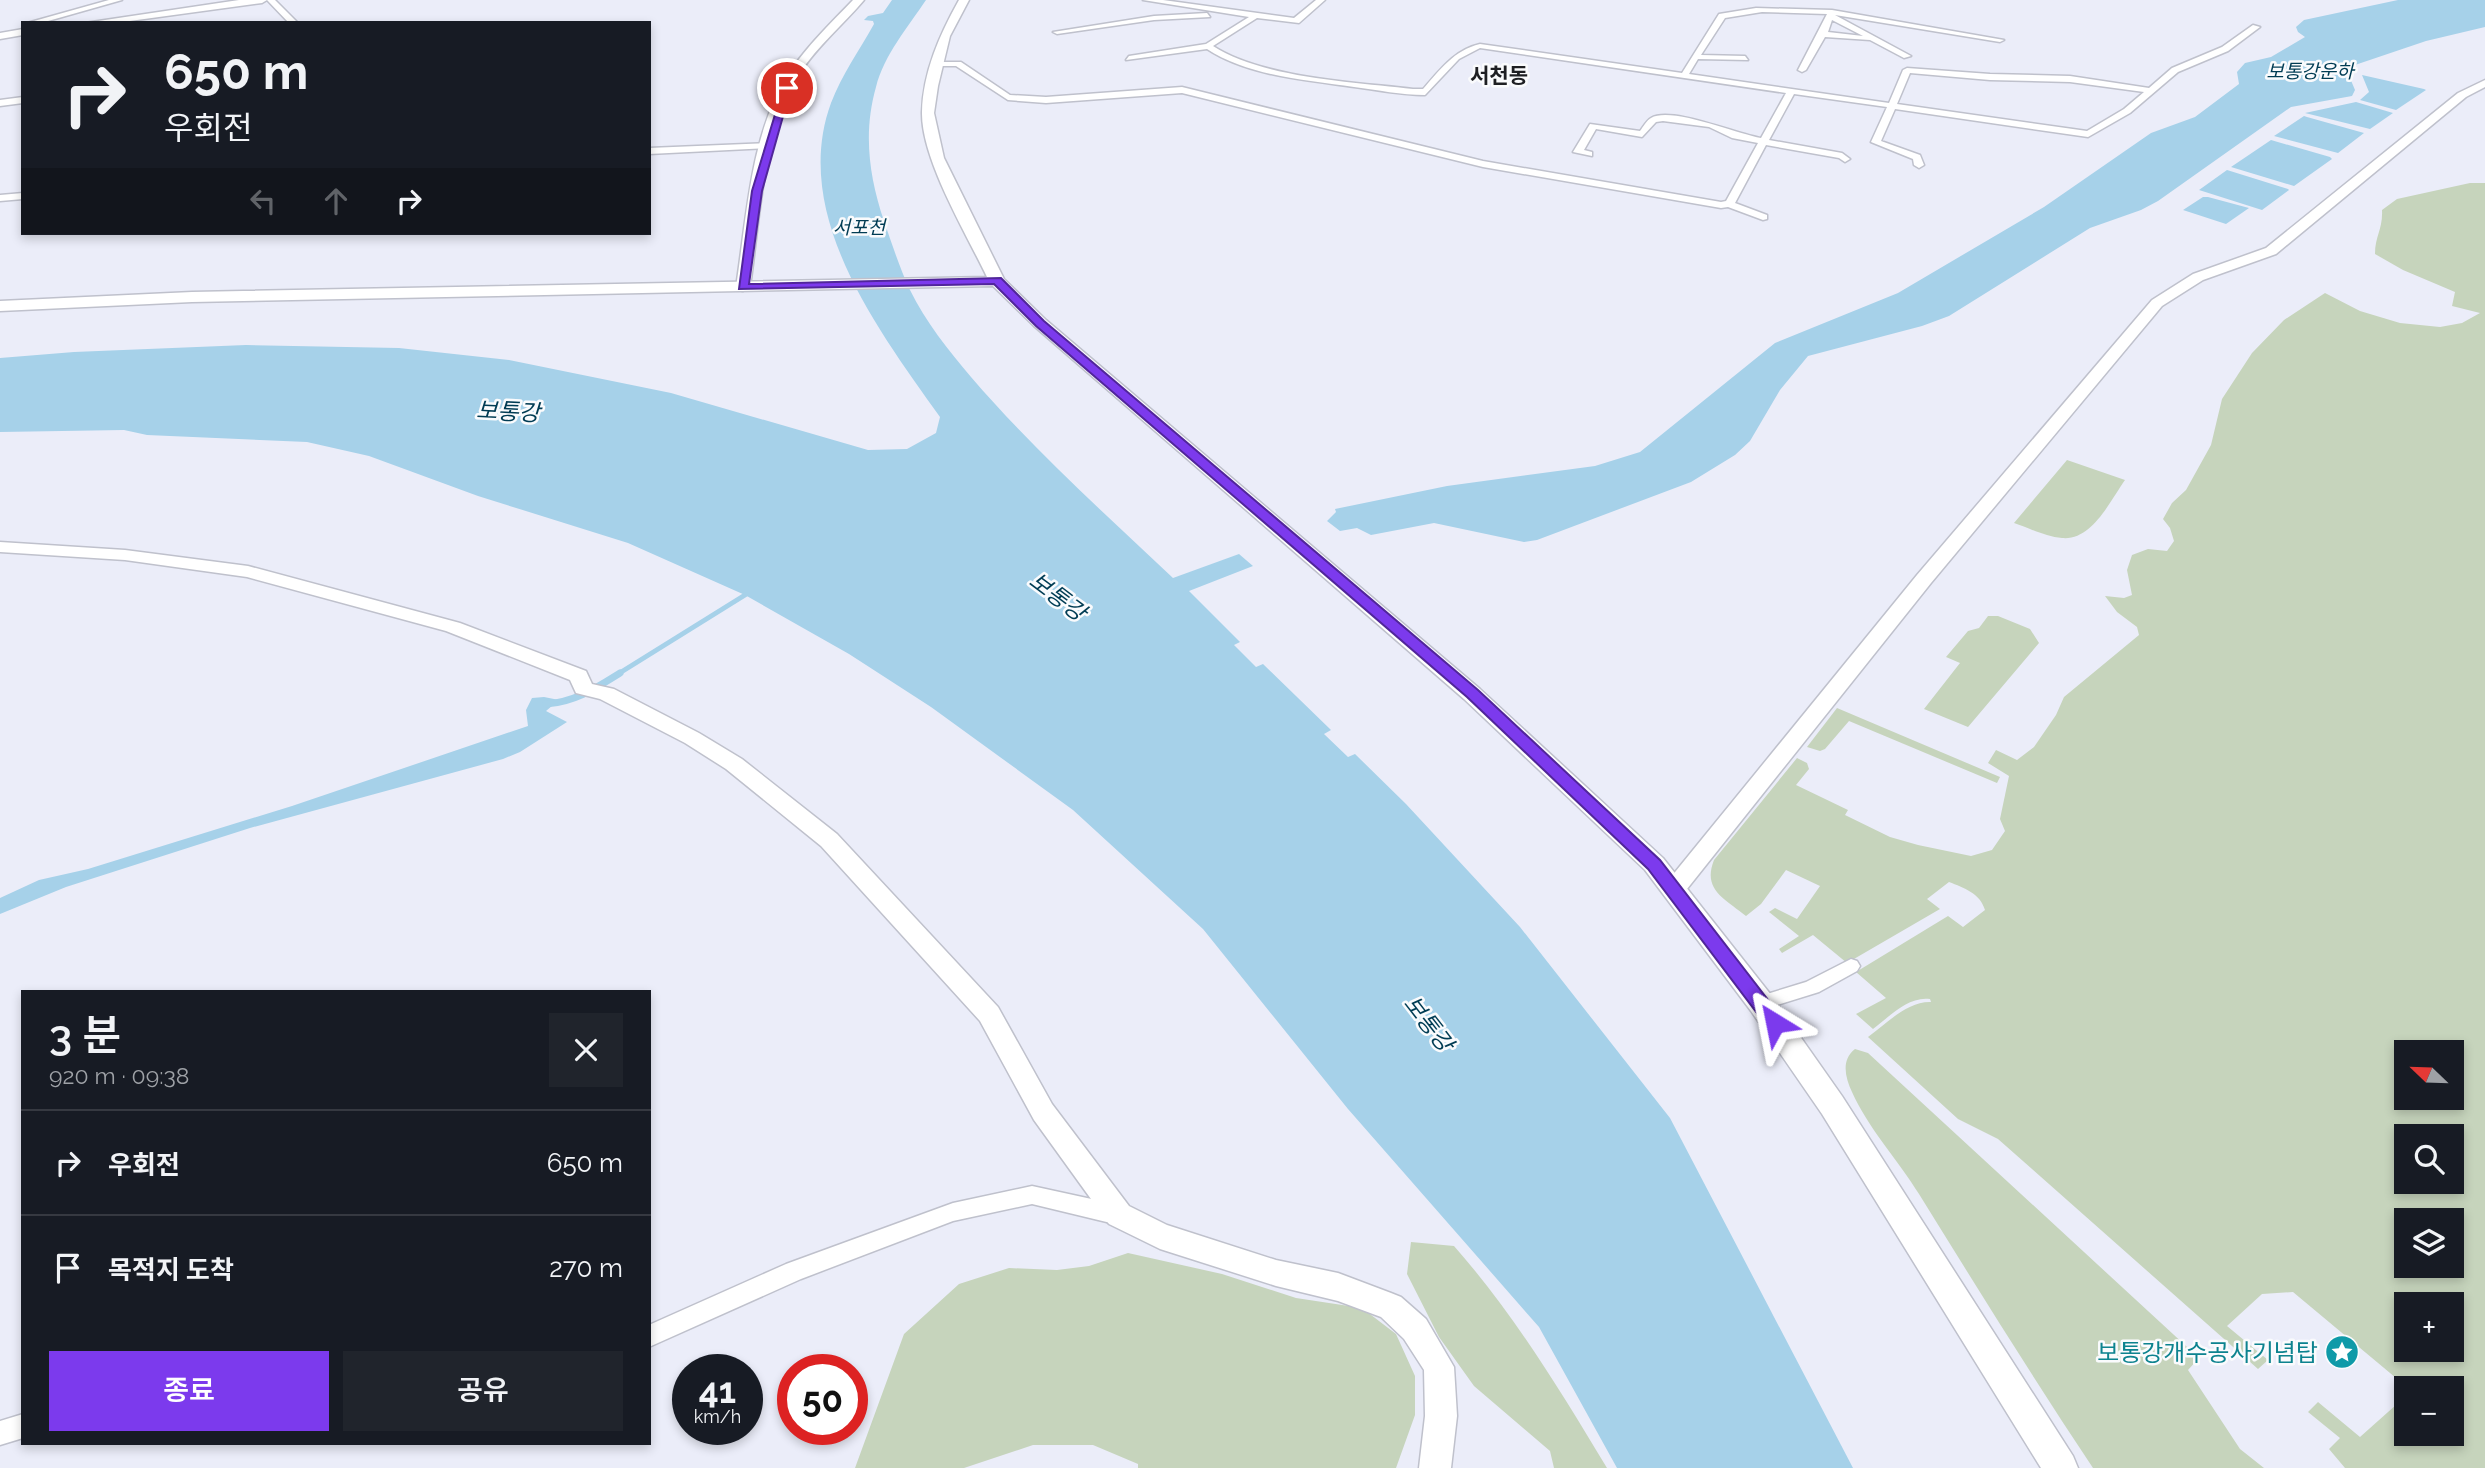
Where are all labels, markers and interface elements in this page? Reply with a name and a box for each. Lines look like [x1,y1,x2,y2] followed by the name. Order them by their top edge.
[164,43,308,100] text: 650 m
[49,49,140,140] icon: right
[757,58,817,118] pin
[2266,60,2356,82] water label: 보통강운하
[1470,63,1528,88] district label: 서천동
[768,69,806,107] icon: arrive
[164,109,252,146] text: 우회전
[244,182,282,220] icon: left
[317,182,355,220] icon: ahead
[390,182,428,220] icon: right
[833,216,887,238] water label: 서포천
[476,396,543,426] water label: 보통강
[1025,566,1094,628] water label: 보통강
[1738,986,1812,1060] position arrow
[1399,990,1461,1059] water label: 보통강
[49,1011,121,1060] text: 3 분
[549,1013,623,1087] button: close
[2394,1040,2464,1110] north arrow
[2394,1040,2464,1446] map controls
[49,1062,189,1089] text: 920 m · 09:38
[2394,1124,2464,1194] button: search
[49,1144,87,1182] icon: right
[547,1148,623,1178] text: 650 m
[108,1150,180,1180] text: 우회전
[2394,1208,2464,1278] button: layers
[49,1249,87,1287] icon: arrive
[549,1253,623,1283] text: 270 m
[108,1255,234,1285] text: 목적지 도착
[2394,1292,2464,1362] button: +
[2323,1333,2361,1371] place icon: 보통강개수공사기념탑
[2097,1338,2318,1367] place label: 보통강개수공사기념탑
[49,1351,329,1431] button: 종료
[343,1351,623,1431] button: 공유
[777,1354,868,1445] speed limit sign: 50
[699,1370,736,1411] text: 41
[2394,1376,2464,1446] button: −
[694,1406,741,1427] text: km/h

